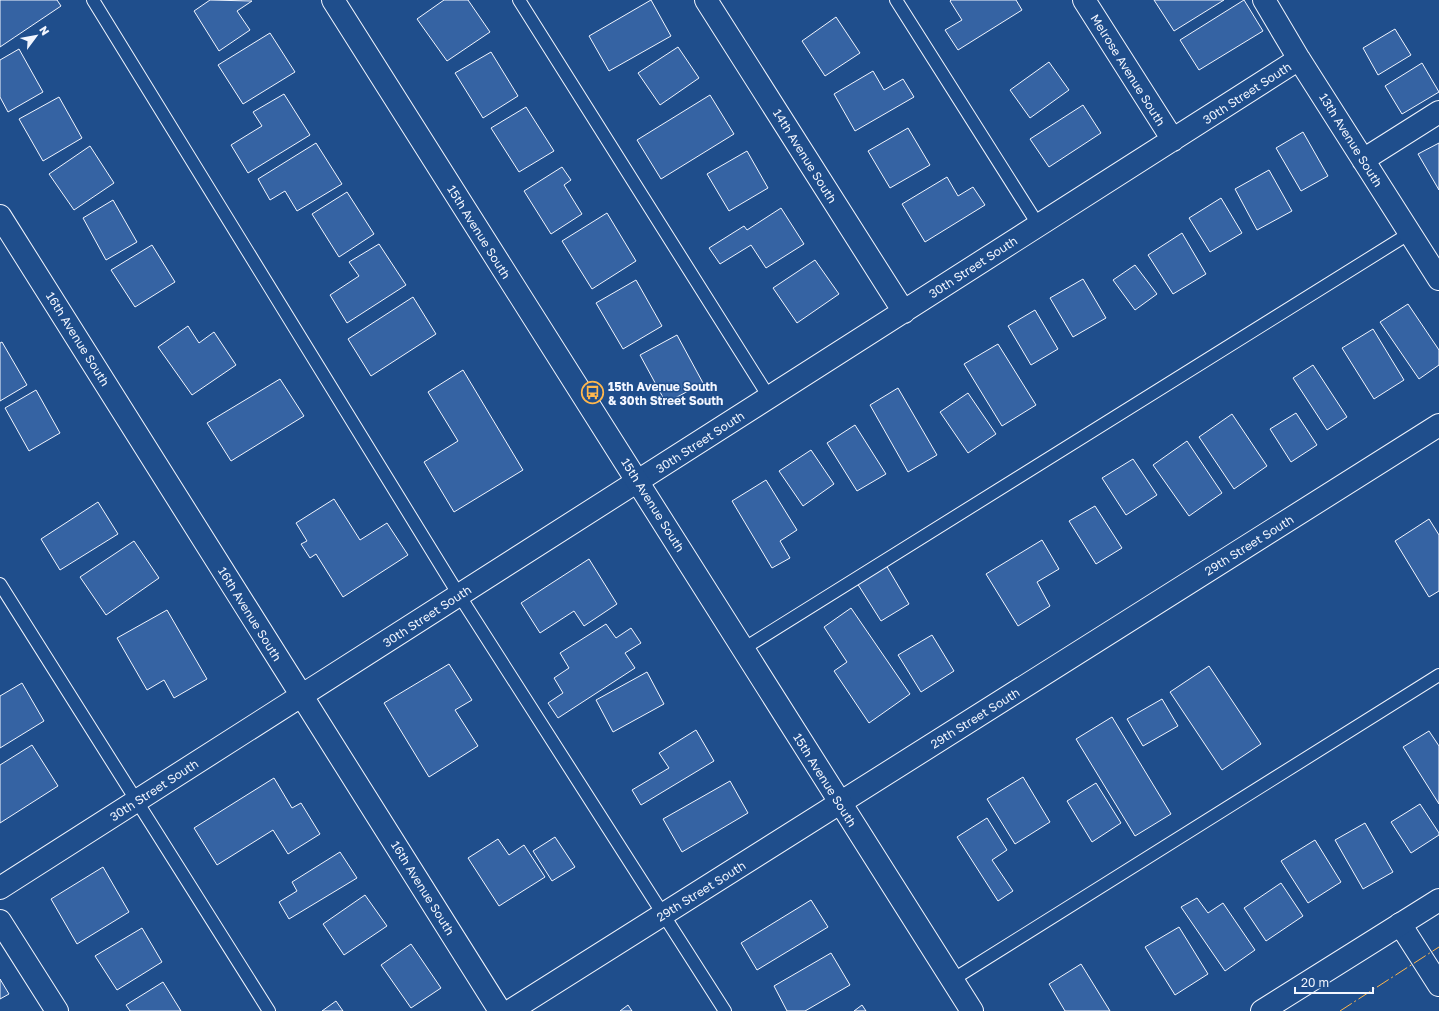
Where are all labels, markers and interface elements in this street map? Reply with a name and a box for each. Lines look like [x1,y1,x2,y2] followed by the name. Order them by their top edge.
[1087,11,1169,129] street label: Melrose Avenue South
[16,16,56,56] north arrow
[37,23,53,37] text: N
[1200,59,1294,127] street label: 30th Street South
[1316,90,1386,190] street label: 13th Avenue South
[770,106,840,206] street label: 14th Avenue South
[444,182,514,282] street label: 15th Avenue South
[926,233,1020,301] street label: 30th Street South
[43,289,113,389] street label: 16th Avenue South
[608,379,723,408] place label: 15th Avenue South & 30th Street South
[579,380,605,406] bus stop icon: 15th Avenue South & 30th Street South
[653,408,747,476] street label: 30th Street South
[618,455,688,555] street label: 15th Avenue South
[1202,512,1296,578] street label: 29th Street South
[215,564,285,664] street label: 16th Avenue South
[380,582,474,650] street label: 30th Street South
[928,685,1022,751] street label: 29th Street South
[790,730,860,830] street label: 15th Avenue South
[107,756,201,824] street label: 30th Street South
[388,838,458,938] street label: 16th Avenue South
[654,858,748,924] street label: 29th Street South
[1295,969,1373,995] scale bar
[1301,975,1329,990] text: 20 m

